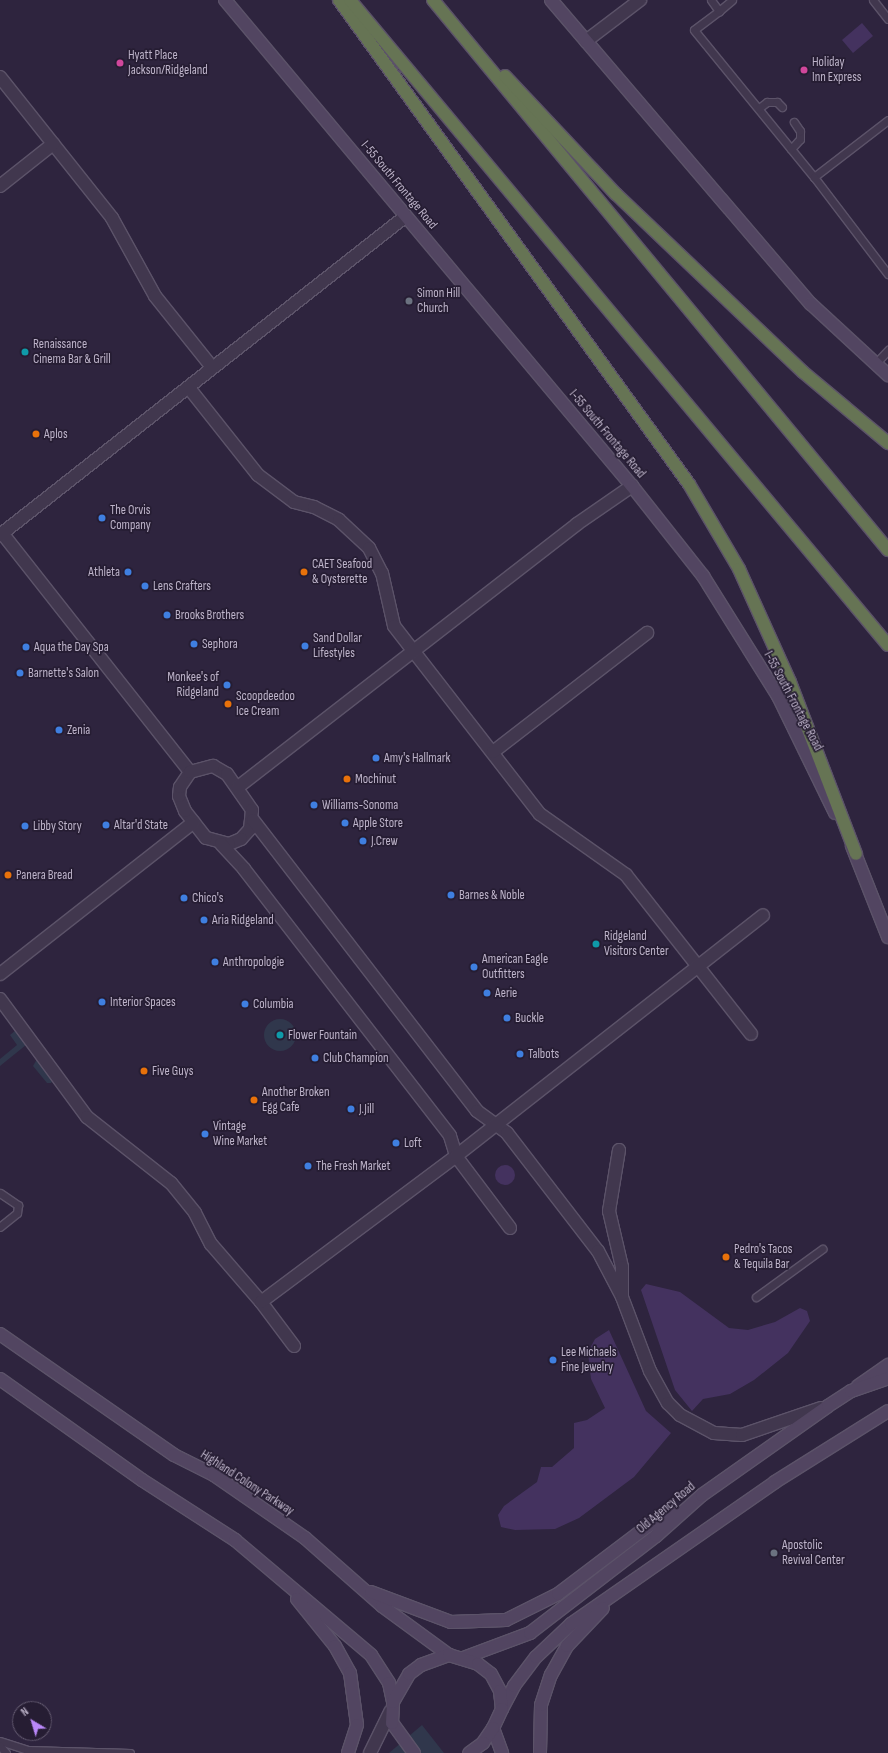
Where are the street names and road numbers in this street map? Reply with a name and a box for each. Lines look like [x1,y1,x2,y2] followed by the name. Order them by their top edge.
[358,138,440,232] street label: I-55 South Frontage Road
[566,387,648,481] street label: I-55 South Frontage Road
[760,649,826,753] street label: I-55 South Frontage Road
[197,1447,297,1519] street label: Highland Colony Parkway
[633,1479,699,1537] street label: Old Agency Road

